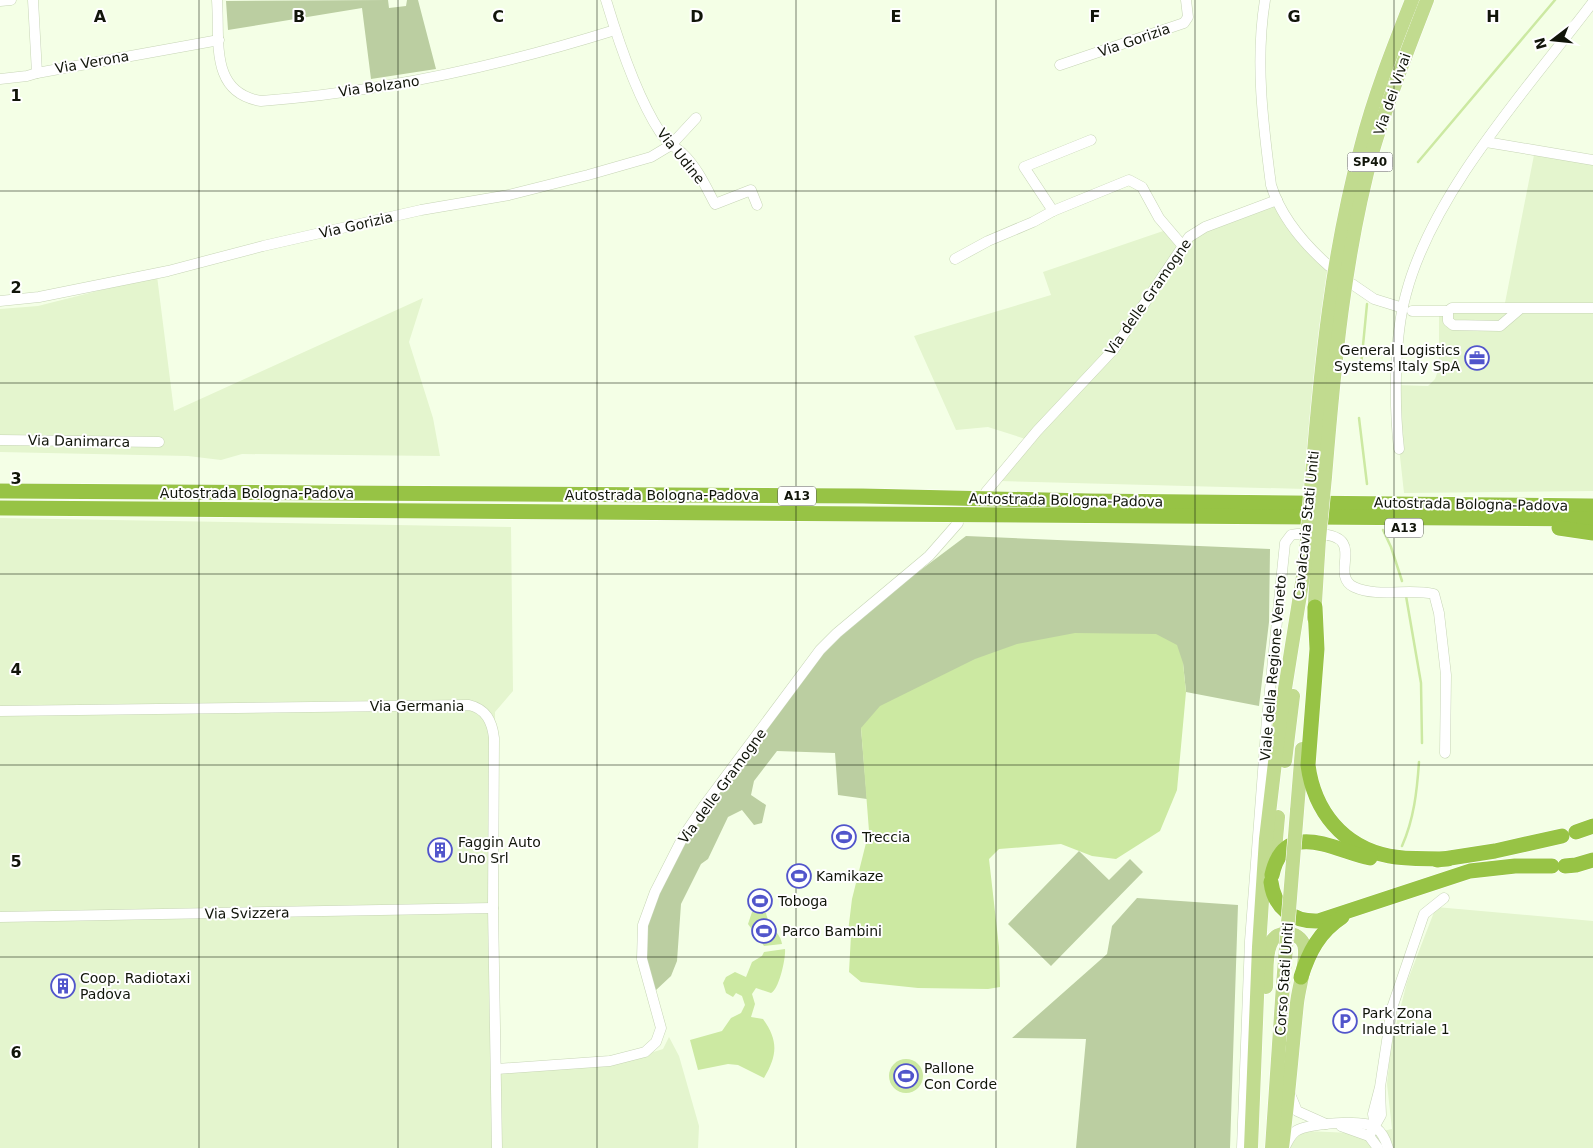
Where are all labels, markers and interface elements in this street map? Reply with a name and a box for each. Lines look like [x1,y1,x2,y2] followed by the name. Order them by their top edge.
[94,7,107,26] text: A
[293,7,305,26] text: B
[492,7,504,26] text: C
[690,7,704,26] text: D
[891,7,901,26] text: E
[1090,7,1100,26] text: F
[1287,7,1301,26] text: G
[1486,7,1500,26] text: H
[1528,15,1578,65] north arrow
[1096,20,1172,60] street label: Via Gorizia
[1531,36,1550,51] text: N
[54,48,130,76] street label: Via Verona
[1370,51,1414,137] street label: Via dei Vivai
[337,72,421,100] street label: Via Bolzano
[10,86,22,105] text: 1
[654,125,708,187] street label: Via Udine
[1348,152,1392,172] road number: SP40
[318,209,394,241] street label: Via Gorizia
[1102,236,1194,358] street label: Via delle Gramogne
[10,278,22,297] text: 2
[1334,342,1460,374] place label: General Logistics Systems Italy SpA
[1464,345,1490,371] office icon: General Logistics Systems Italy SpA
[28,432,130,450] street label: Via Danimarca
[1290,450,1322,600] street label: Cavalcavia Stati Uniti
[10,469,22,488] text: 3
[160,485,354,501] street label: Autostrada Bologna-Padova
[778,486,816,506] road number: A13
[565,487,759,503] street label: Autostrada Bologna-Padova
[969,490,1163,510] street label: Autostrada Bologna-Padova
[1374,494,1568,514] street label: Autostrada Bologna-Padova
[1385,518,1423,538] road number: A13
[1257,574,1289,762] street label: Viale della Regione Veneto
[10,660,22,679] text: 4
[370,698,464,714] street label: Via Germania
[675,725,769,847] street label: Via delle Gramogne
[831,824,857,850] sports icon: Treccia
[861,829,910,845] place label: Treccia
[458,834,541,866] place label: Faggin Auto Uno Srl
[427,837,453,863] building icon: Faggin Auto Uno Srl
[10,852,22,871] text: 5
[786,863,812,889] sports icon: Kamikaze
[816,868,883,884] place label: Kamikaze
[747,888,773,914] sports icon: Toboga
[777,893,828,909] place label: Toboga
[204,904,290,922] street label: Via Svizzera
[751,918,777,944] sports icon: Parco Bambini
[1272,922,1296,1036] street label: Corso Stati Uniti
[782,923,882,939] place label: Parco Bambini
[80,970,190,1002] place label: Coop. Radiotaxi Padova
[50,973,76,999] building icon: Coop. Radiotaxi Padova
[1362,1005,1450,1037] place label: Park Zona Industriale 1
[1332,1008,1358,1034] parking icon: Park Zona Industriale 1
[10,1043,22,1062] text: 6
[924,1060,997,1092] place label: Pallone Con Corde
[893,1063,919,1089] sports icon: Pallone Con Corde

